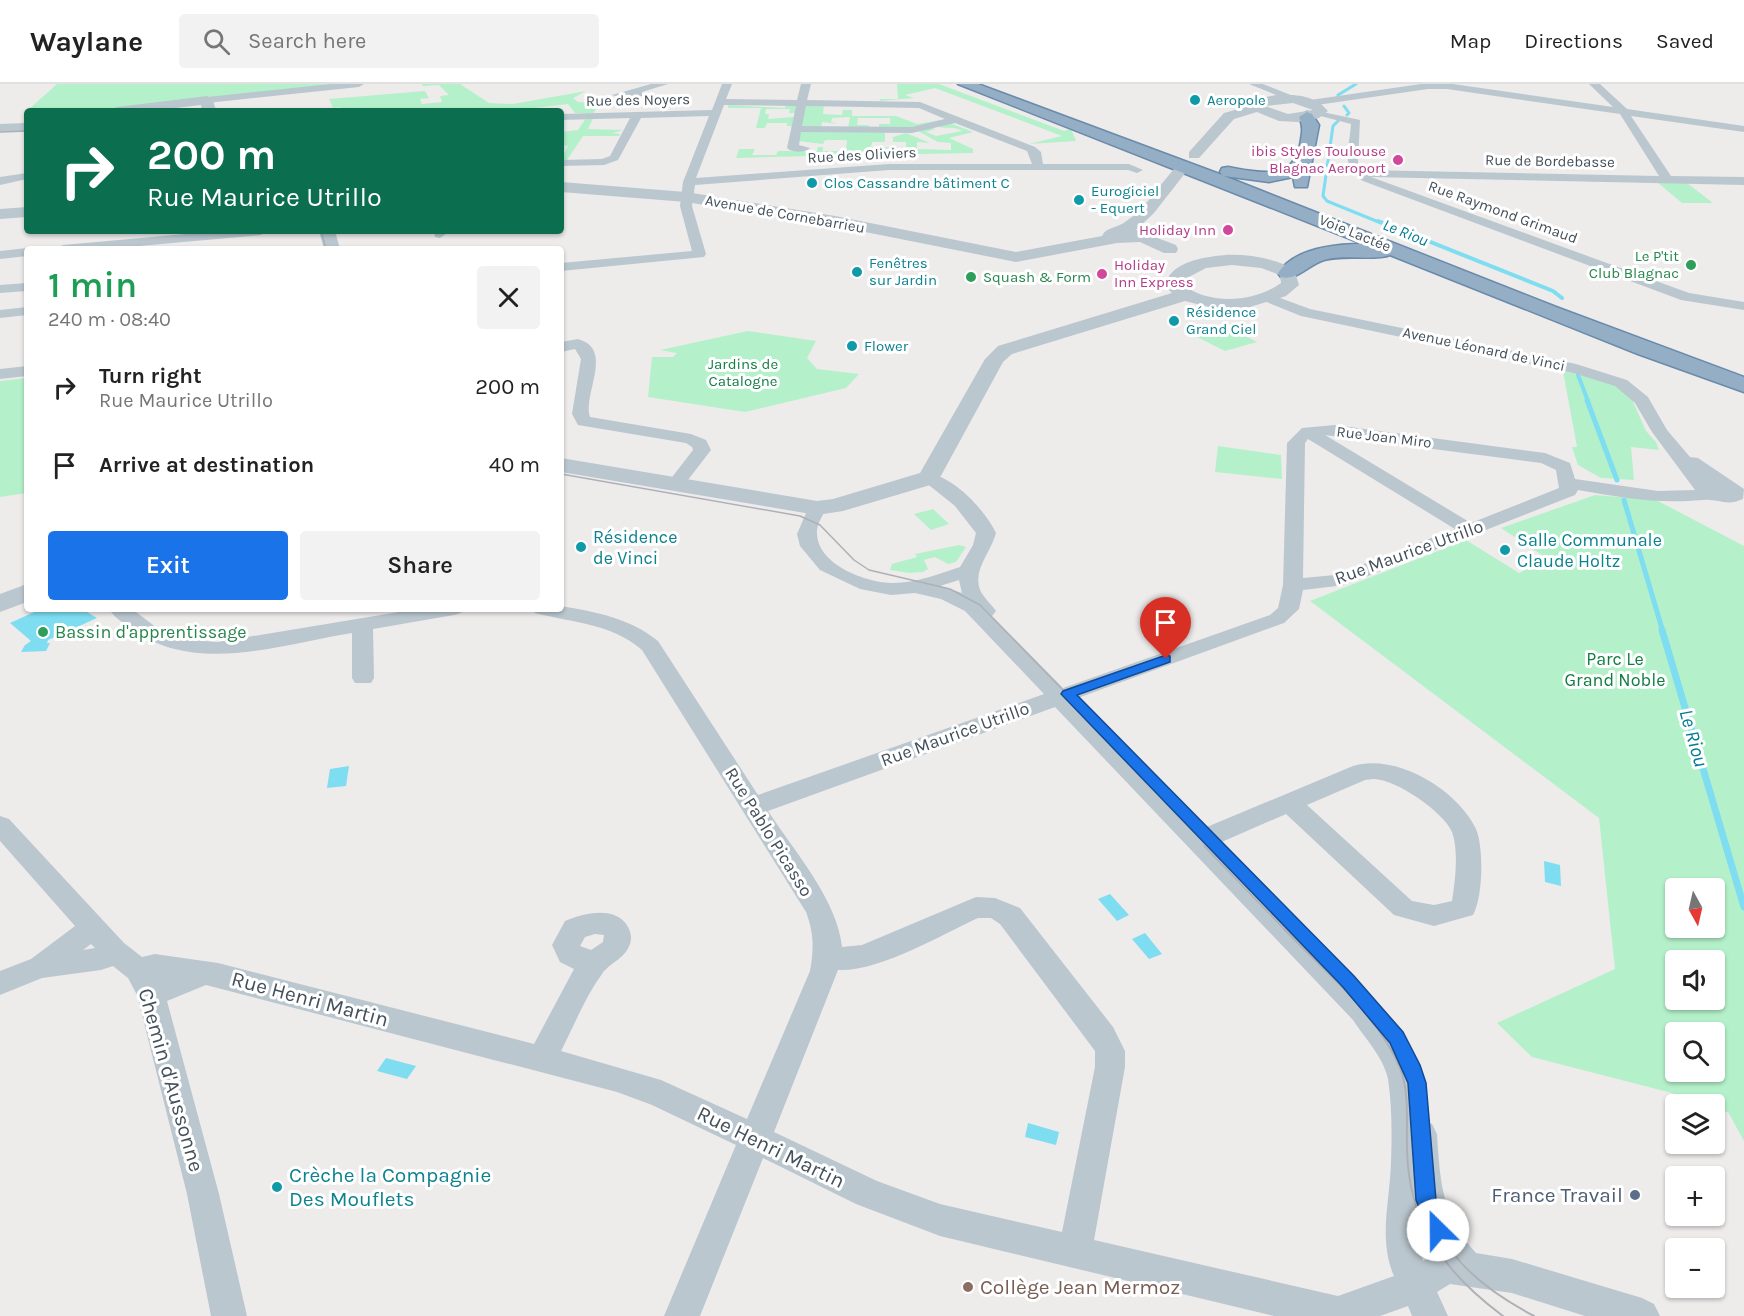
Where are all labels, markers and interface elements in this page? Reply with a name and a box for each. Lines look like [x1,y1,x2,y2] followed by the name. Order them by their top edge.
[179,14,599,68] search box
[30,25,143,58] text: Waylane
[200,25,233,58] icon: search
[248,28,366,54] text: Search here
[1450,29,1491,53] text: Map
[1524,29,1623,53] text: Directions
[1656,29,1714,53] text: Saved
[586,90,690,110] street label: Rue des Noyers
[1207,91,1266,109] place label: Aeropole
[1188,93,1202,107] marker: Aeropole
[147,130,276,180] text: 200 m
[48,132,126,210] icon: right
[1251,142,1386,177] place label: ibis Styles Toulouse Blagnac Aeroport
[807,143,917,167] street label: Rue des Oliviers
[1485,151,1615,171] street label: Rue de Bordebasse
[1391,153,1405,167] marker: ibis Styles Toulouse Blagnac Aeroport
[824,174,1010,192] place label: Clos Cassandre bâtiment C
[805,176,819,190] marker: Clos Cassandre bâtiment C
[1426,177,1580,247] street label: Rue Raymond Grimaud
[147,181,382,213] text: Rue Maurice Utrillo
[1091,182,1159,217] place label: Eurogiciel - Equert
[704,191,866,237] street label: Avenue de Cornebarrieu
[1072,193,1086,207] marker: Eurogiciel - Equert
[1316,210,1394,256] street label: Voie Lactée
[1380,215,1431,250] water label: Le Riou
[1139,221,1216,239] place label: Holiday Inn
[1221,223,1235,237] marker: Holiday Inn
[1589,247,1679,282] place label: Le P'tit Club Blagnac
[869,254,937,289] place label: Fenêtres sur Jardin
[1114,256,1194,291] place label: Holiday Inn Express
[1684,258,1698,272] marker: Le P'tit Club Blagnac
[48,264,137,306] text: 1 min
[850,265,864,279] marker: Fenêtres sur Jardin
[477,266,540,329] button: close
[1095,267,1109,281] marker: Holiday Inn Express
[983,268,1091,286] place label: Squash & Form
[964,270,978,284] marker: Squash & Form
[1186,303,1256,338] place label: Résidence Grand Ciel
[48,308,171,331] text: 240 m · 08:40
[1167,314,1181,328] marker: Résidence Grand Ciel
[1401,323,1567,375] street label: Avenue Léonard de Vinci
[864,337,909,355] place label: Flower
[845,339,859,353] marker: Flower
[708,355,778,390] park label: Jardins de Catalogne
[99,363,202,389] text: Turn right
[48,371,81,404] icon: right
[475,374,540,400] text: 200 m
[99,389,273,412] text: Rue Maurice Utrillo
[1336,422,1432,452] street label: Rue Joan Miro
[48,449,81,482] icon: arrive
[99,452,314,478] text: Arrive at destination
[489,452,540,478] text: 40 m
[1332,515,1486,589] street label: Rue Maurice Utrillo
[593,526,677,569] place label: Résidence de Vinci
[1517,529,1662,572] place label: Salle Communale Claude Holtz
[48,531,288,600] button: Exit
[300,531,540,600] button: Share
[574,540,588,554] marker: Résidence de Vinci
[1498,543,1512,557] marker: Salle Communale Claude Holtz
[1140,597,1191,659] pin
[1149,606,1182,639] icon: arrive
[55,621,247,643] place label: Bassin d'apprentissage
[36,625,50,639] marker: Bassin d'apprentissage
[1565,648,1665,691] park label: Parc Le Grand Noble
[878,697,1032,771] street label: Rue Maurice Utrillo
[1674,707,1713,770] water label: Le Riou
[720,763,818,901] street label: Rue Pablo Picasso
[1665,878,1725,938] north arrow
[1665,878,1725,1298] map controls
[1665,950,1725,1010] button: sound
[229,967,391,1031] street label: Rue Henri Martin
[133,986,209,1174] street label: Chemin d'Aussonne
[1665,1022,1725,1082] button: search
[1665,1094,1725,1154] button: layers
[693,1101,849,1193] street label: Rue Henri Martin
[289,1163,491,1211] place label: Crèche la Compagnie Des Mouflets
[1665,1166,1725,1226] button: +
[270,1180,284,1194] marker: Crèche la Compagnie Des Mouflets
[1491,1183,1623,1207] place label: France Travail
[1628,1188,1642,1202] marker: France Travail
[1406,1198,1470,1262] position arrow
[1665,1238,1725,1298] button: −
[980,1275,1180,1299] place label: Collège Jean Mermoz
[961,1280,975,1294] marker: Collège Jean Mermoz

